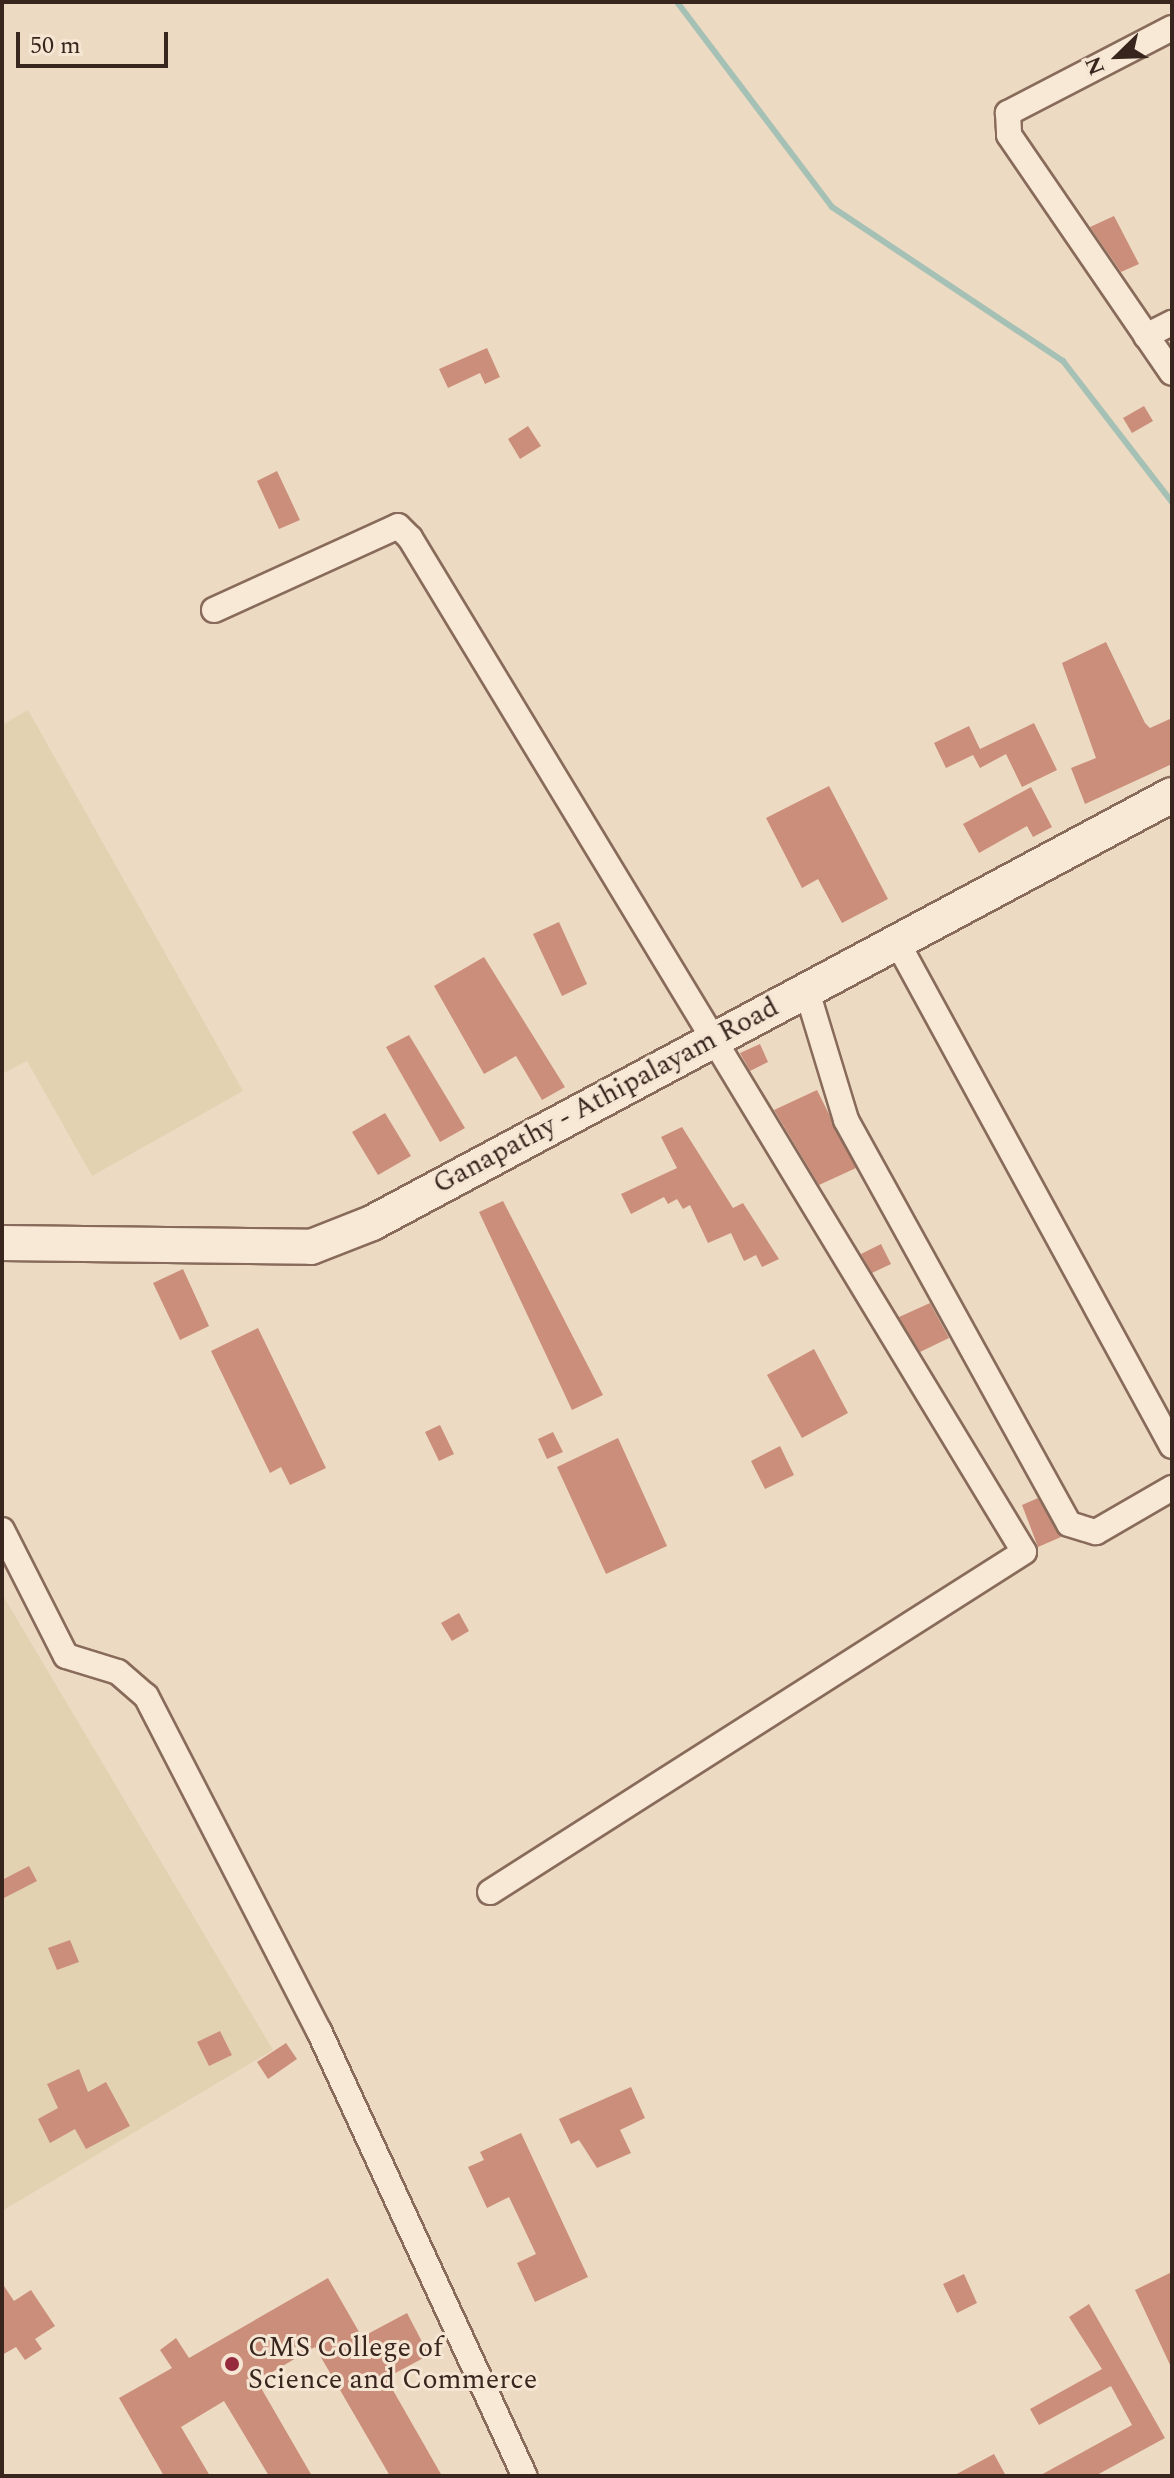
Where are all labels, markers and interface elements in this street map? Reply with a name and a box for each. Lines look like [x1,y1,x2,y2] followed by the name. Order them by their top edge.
[20,16,172,66] scale bar
[1078,16,1158,96] north arrow
[30,28,81,64] text: 50 m
[1077,51,1114,80] text: N
[428,990,784,1202] street label: Ganapathy - Athipalayam Road
[248,2331,537,2397] place label: CMS College of Science and Commerce
[223,2355,241,2373] marker: CMS College of Science and Commerce

